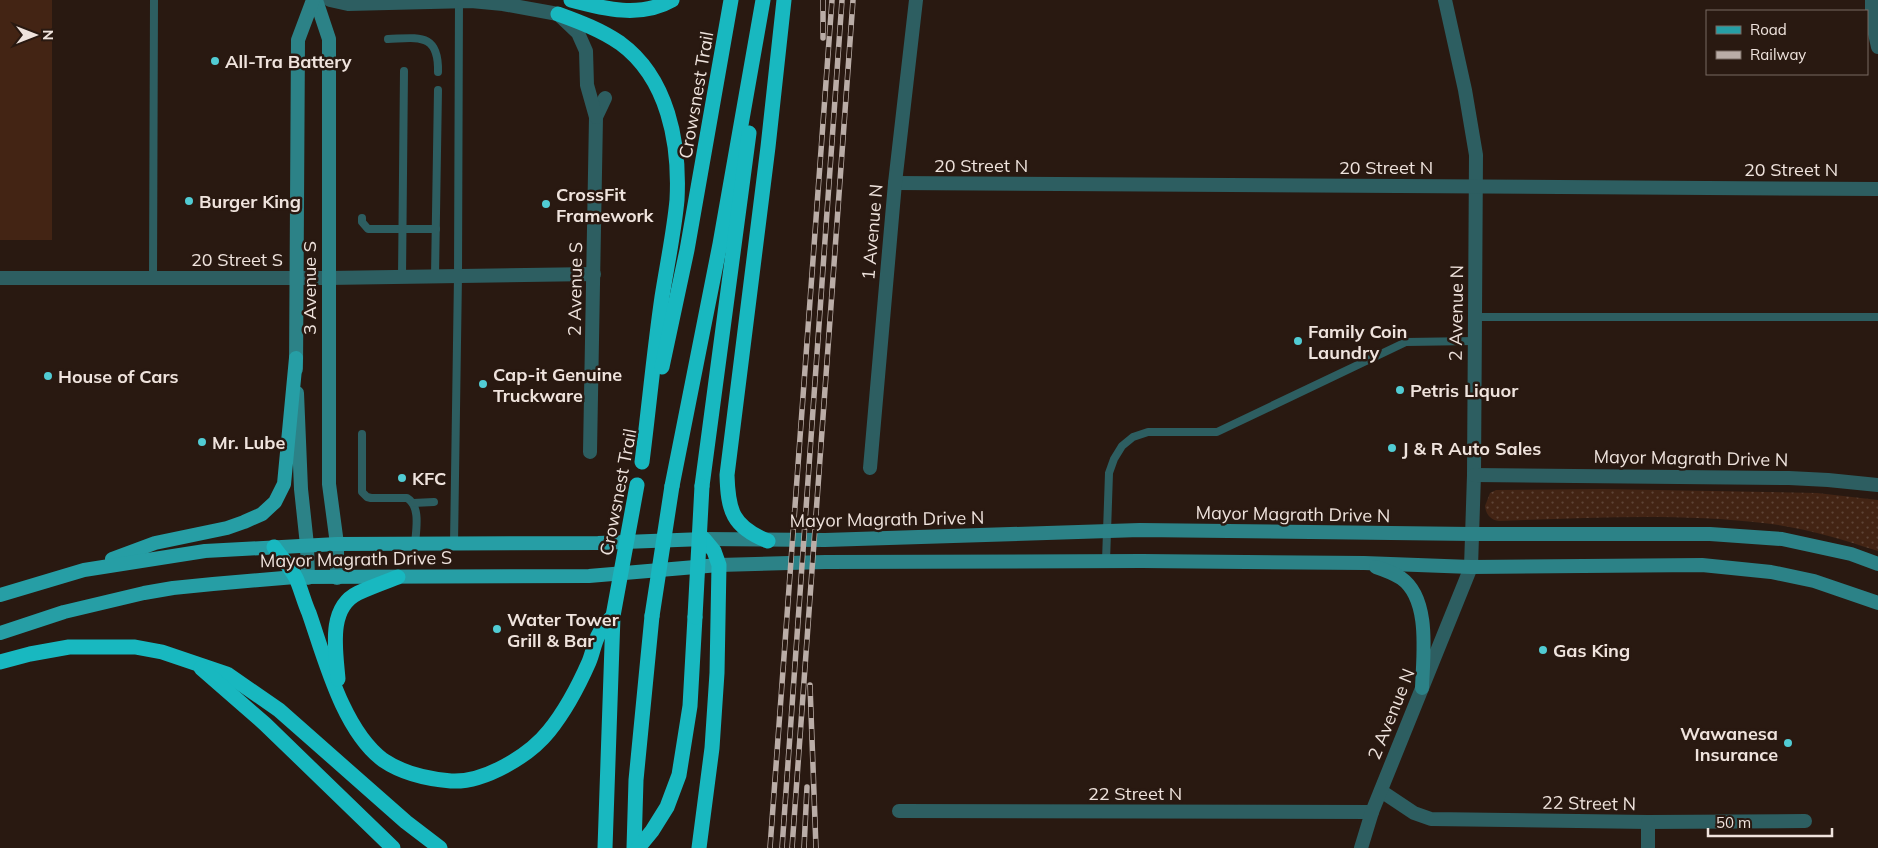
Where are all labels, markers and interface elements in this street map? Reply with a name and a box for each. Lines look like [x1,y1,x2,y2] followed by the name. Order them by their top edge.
[10,10,60,60] north arrow
[1706,10,1868,75] legend
[1750,20,1787,39] text: Road
[39,30,57,40] text: N
[673,30,719,160] street label: Crowsnest Trail
[1750,45,1806,64] text: Railway
[225,50,352,73] place label: All-Tra Battery
[209,55,221,67] marker: All-Tra Battery
[934,154,1028,177] street label: 20 Street N
[1339,156,1433,179] street label: 20 Street N
[1744,158,1838,181] street label: 20 Street N
[556,183,655,227] place label: CrossFit Framework
[856,183,888,281] street label: 1 Avenue N
[199,190,301,213] place label: Burger King
[183,195,195,207] marker: Burger King
[540,198,552,210] marker: CrossFit Framework
[298,241,321,335] street label: 3 Avenue S
[563,242,587,336] street label: 2 Avenue S
[191,248,283,271] street label: 20 Street S
[1444,265,1468,361] street label: 2 Avenue N
[1308,320,1407,364] place label: Family Coin Laundry
[1292,335,1304,347] marker: Family Coin Laundry
[493,363,622,407] place label: Cap-it Genuine Truckware
[58,365,178,388] place label: House of Cars
[42,370,54,382] marker: House of Cars
[477,378,489,390] marker: Cap-it Genuine Truckware
[1410,379,1519,402] place label: Petris Liquor
[1394,384,1406,396] marker: Petris Liquor
[594,427,642,557] street label: Crowsnest Trail
[212,431,286,454] place label: Mr. Lube
[196,436,208,448] marker: Mr. Lube
[1402,437,1541,460] place label: J & R Auto Sales
[1386,442,1398,454] marker: J & R Auto Sales
[1594,445,1788,471] street label: Mayor Magrath Drive N
[412,467,446,490] place label: KFC
[396,472,408,484] marker: KFC
[1196,501,1390,527] street label: Mayor Magrath Drive N
[790,506,984,532] street label: Mayor Magrath Drive N
[260,546,452,572] street label: Mayor Magrath Drive S
[507,608,620,652] place label: Water Tower Grill & Bar
[491,623,503,635] marker: Water Tower Grill & Bar
[1553,639,1630,662] place label: Gas King
[1537,644,1549,656] marker: Gas King
[1362,665,1420,763] street label: 2 Avenue N
[1680,722,1778,766] place label: Wawanesa Insurance
[1782,737,1794,749] marker: Wawanesa Insurance
[1088,782,1182,805] street label: 22 Street N
[1542,791,1636,815] street label: 22 Street N
[1708,806,1832,838] scale bar
[1716,813,1751,832] text: 50 m

